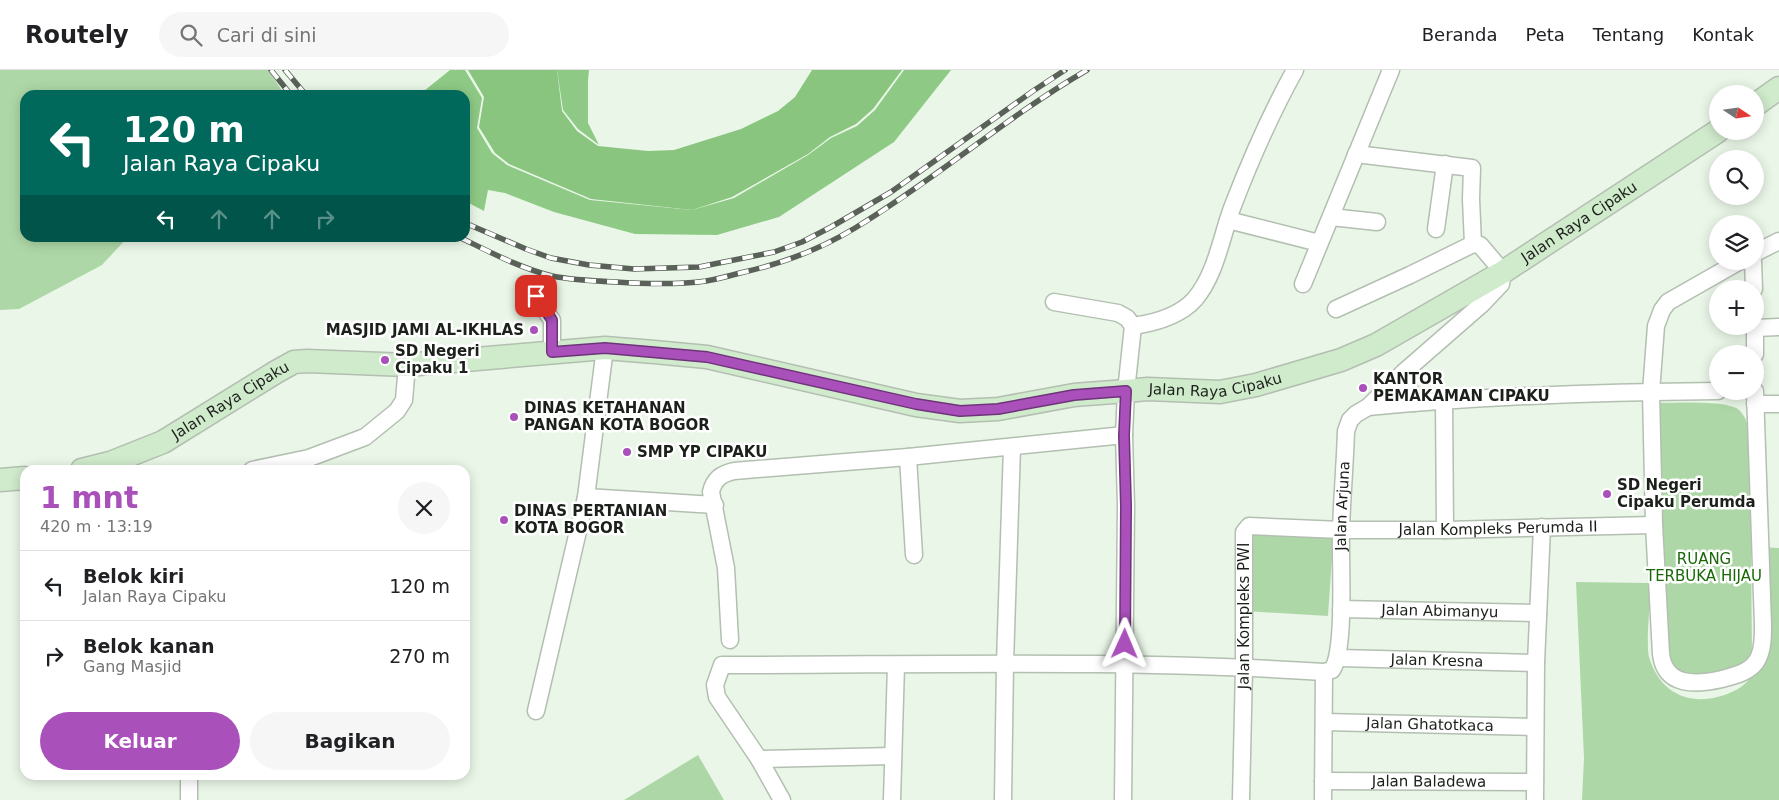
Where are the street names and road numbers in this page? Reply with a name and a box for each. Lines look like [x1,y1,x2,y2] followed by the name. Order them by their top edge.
[1517,178,1640,267] street label: Jalan Raya Cipaku
[167,358,292,444] street label: Jalan Raya Cipaku
[1147,369,1284,401] street label: Jalan Raya Cipaku
[1332,460,1354,552] street label: Jalan Arjuna
[1398,517,1598,539] street label: Jalan Kompleks Perumda II
[1234,543,1253,691] street label: Jalan Kompleks PWI
[1380,601,1499,621] street label: Jalan Abimanyu
[1389,650,1484,671] street label: Jalan Kresna
[1365,714,1494,735] street label: Jalan Ghatotkaca
[1371,772,1486,791] street label: Jalan Baladewa

